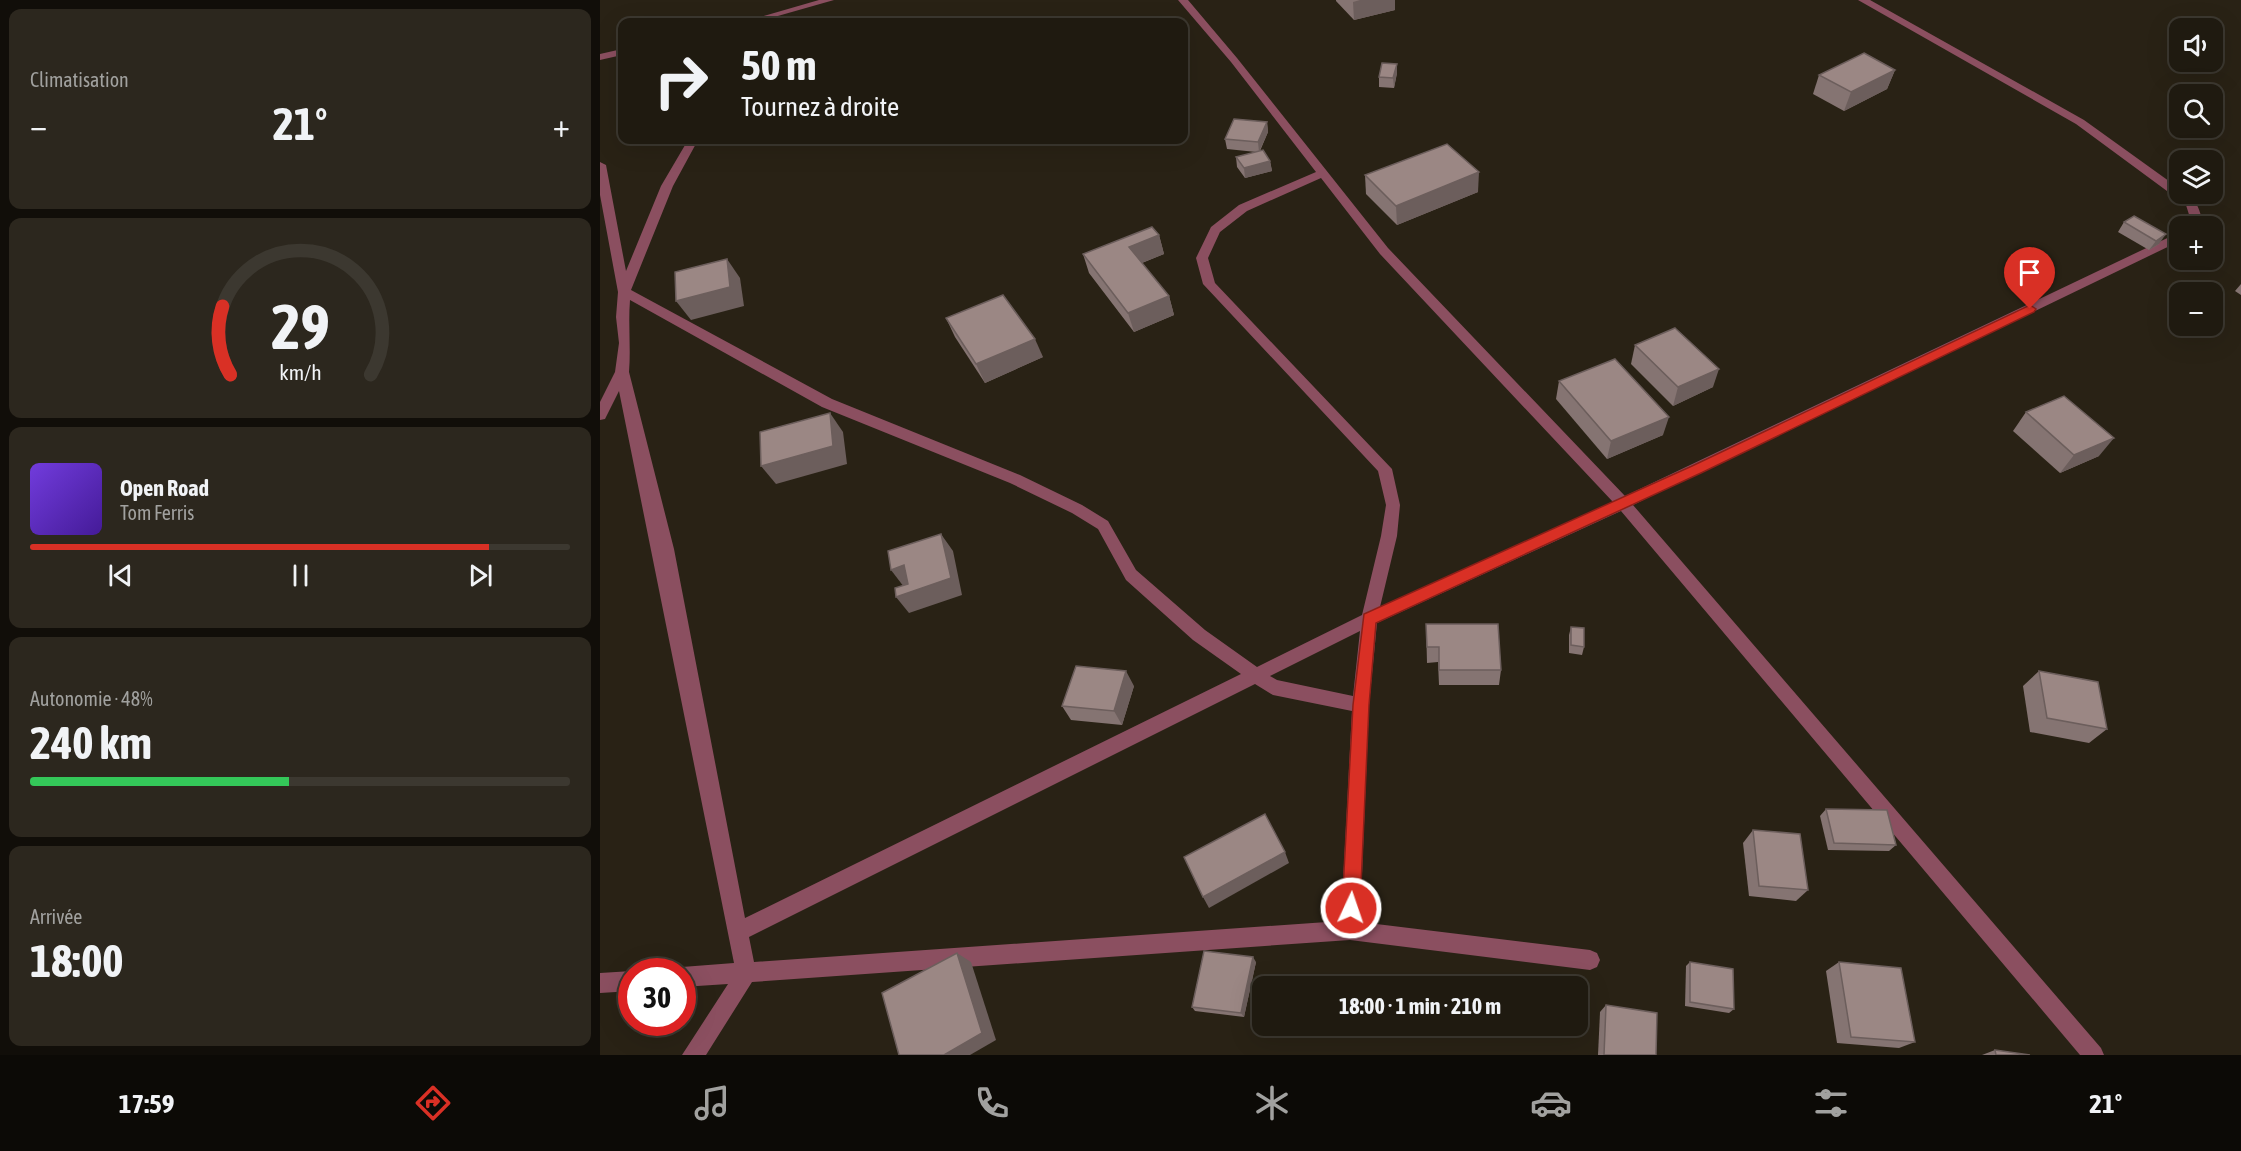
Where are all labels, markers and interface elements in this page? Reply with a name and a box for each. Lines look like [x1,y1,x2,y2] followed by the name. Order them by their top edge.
[2169,18,2223,336] map controls
[2169,18,2223,72] button: sound
[741,41,816,89] text: 50 m
[642,42,720,120] icon: right
[30,68,129,91] text: Climatisation
[2169,84,2223,138] button: search
[741,91,899,122] text: Tournez à droite
[273,98,327,150] text: 21°
[30,106,47,144] text: −
[553,106,570,144] text: +
[2169,150,2223,204] button: layers
[2169,216,2223,270] button: +
[2004,247,2055,309] pin
[2013,256,2046,289] icon: arrive
[2169,282,2223,336] button: −
[271,291,329,362] text: 29
[279,361,321,386] text: km/h
[120,475,209,501] text: Open Road
[120,501,194,524] text: Tom Ferris
[104,559,137,592] icon: previous
[284,559,317,592] icon: pause
[464,559,497,592] icon: next
[30,687,153,710] text: Autonomie · 48%
[30,717,152,769] text: 240 km
[1319,876,1383,940] position arrow
[30,905,82,928] text: Arrivée
[30,935,124,987] text: 18:00
[618,958,696,1036] speed limit sign: 30
[1339,993,1501,1019] text: 18:00 · 1 min · 210 m
[412,1082,454,1124] icon: directions
[691,1082,733,1124] icon: music
[971,1082,1013,1124] icon: phone
[1251,1082,1293,1124] icon: climate
[1530,1082,1572,1124] icon: car
[1810,1082,1852,1124] icon: filters
[119,1088,174,1119] text: 17:59
[2089,1088,2122,1119] text: 21°

